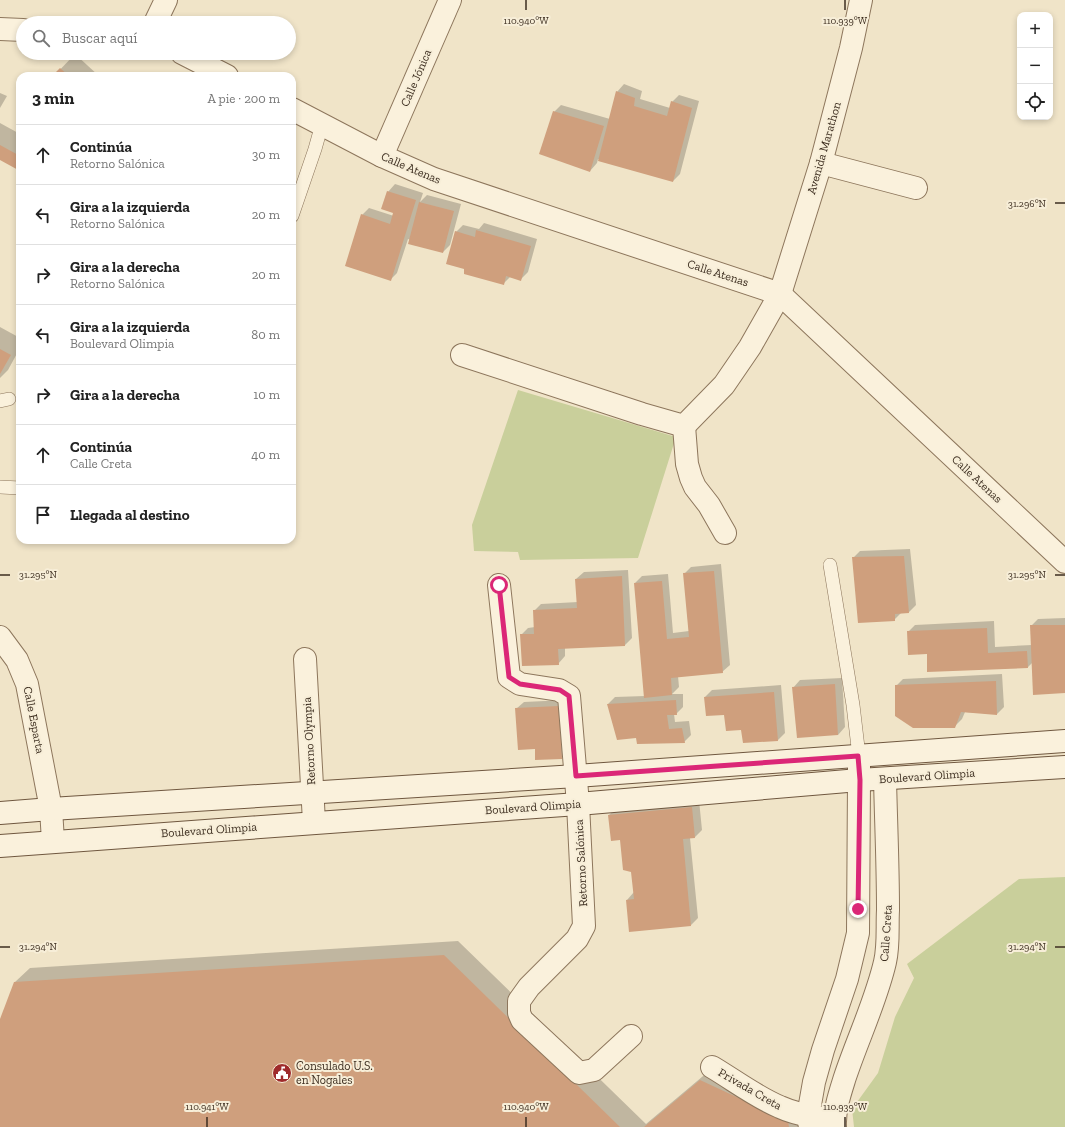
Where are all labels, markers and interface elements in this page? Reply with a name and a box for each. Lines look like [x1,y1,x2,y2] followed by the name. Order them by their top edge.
[1017,12,1053,120] map controls
[1017,12,1053,48] button: +
[503,15,549,27] text: 110.940°W
[823,15,868,27] text: 110.939°W
[16,16,296,60] search box
[30,27,52,49] icon: search
[62,29,138,47] text: Buscar aquí
[398,47,434,109] street label: Calle Jónica
[1017,48,1053,84] button: −
[1017,84,1053,120] button: locate
[32,88,74,108] text: 3 min
[208,91,280,106] text: A pie · 200 m
[804,100,844,196] street label: Avenida Marathon
[70,138,132,156] text: Continúa
[32,144,54,166] icon: ahead
[252,147,280,162] text: 30 m
[379,149,443,187] street label: Calle Atenas
[70,156,165,171] text: Retorno Salónica
[70,198,190,216] text: Gira a la izquierda
[1008,198,1047,210] text: 31.296°N
[32,204,54,226] icon: left
[252,207,280,222] text: 20 m
[70,216,165,231] text: Retorno Salónica
[686,257,750,289] street label: Calle Atenas
[70,258,180,276] text: Gira a la derecha
[32,264,54,286] icon: right
[252,267,280,282] text: 20 m
[70,276,165,291] text: Retorno Salónica
[70,318,190,336] text: Gira a la izquierda
[32,324,54,346] icon: left
[251,327,280,342] text: 80 m
[70,336,174,351] text: Boulevard Olimpia
[32,384,54,406] icon: right
[70,386,180,404] text: Gira a la derecha
[253,387,280,402] text: 10 m
[70,438,132,456] text: Continúa
[32,444,54,466] icon: ahead
[251,447,280,462] text: 40 m
[949,452,1005,506] street label: Calle Atenas
[70,456,132,471] text: Calle Creta
[32,504,54,526] icon: arrive
[70,506,190,524] text: Llegada al destino
[19,569,57,581] text: 31.295°N
[1008,569,1046,581] text: 31.295°N
[490,576,508,594] route start
[21,685,47,755] street label: Calle Esparta
[300,696,318,785] street label: Retorno Olympia
[878,766,976,786] street label: Boulevard Olimpia
[484,797,582,817] street label: Boulevard Olimpia
[572,819,590,907] street label: Retorno Salónica
[160,820,258,840] street label: Boulevard Olimpia
[849,900,867,918] route end
[877,904,895,962] street label: Calle Creta
[19,941,58,953] text: 31.294°N
[1008,941,1047,953] text: 31.294°N
[296,1059,373,1087] place label: Consulado U.S. en Nogales
[271,1062,293,1084] public building icon: Consulado U.S. en Nogales
[716,1065,784,1113] street label: Privada Creta
[185,1101,229,1113] text: 110.941°W
[503,1101,549,1113] text: 110.940°W
[823,1101,868,1113] text: 110.939°W

